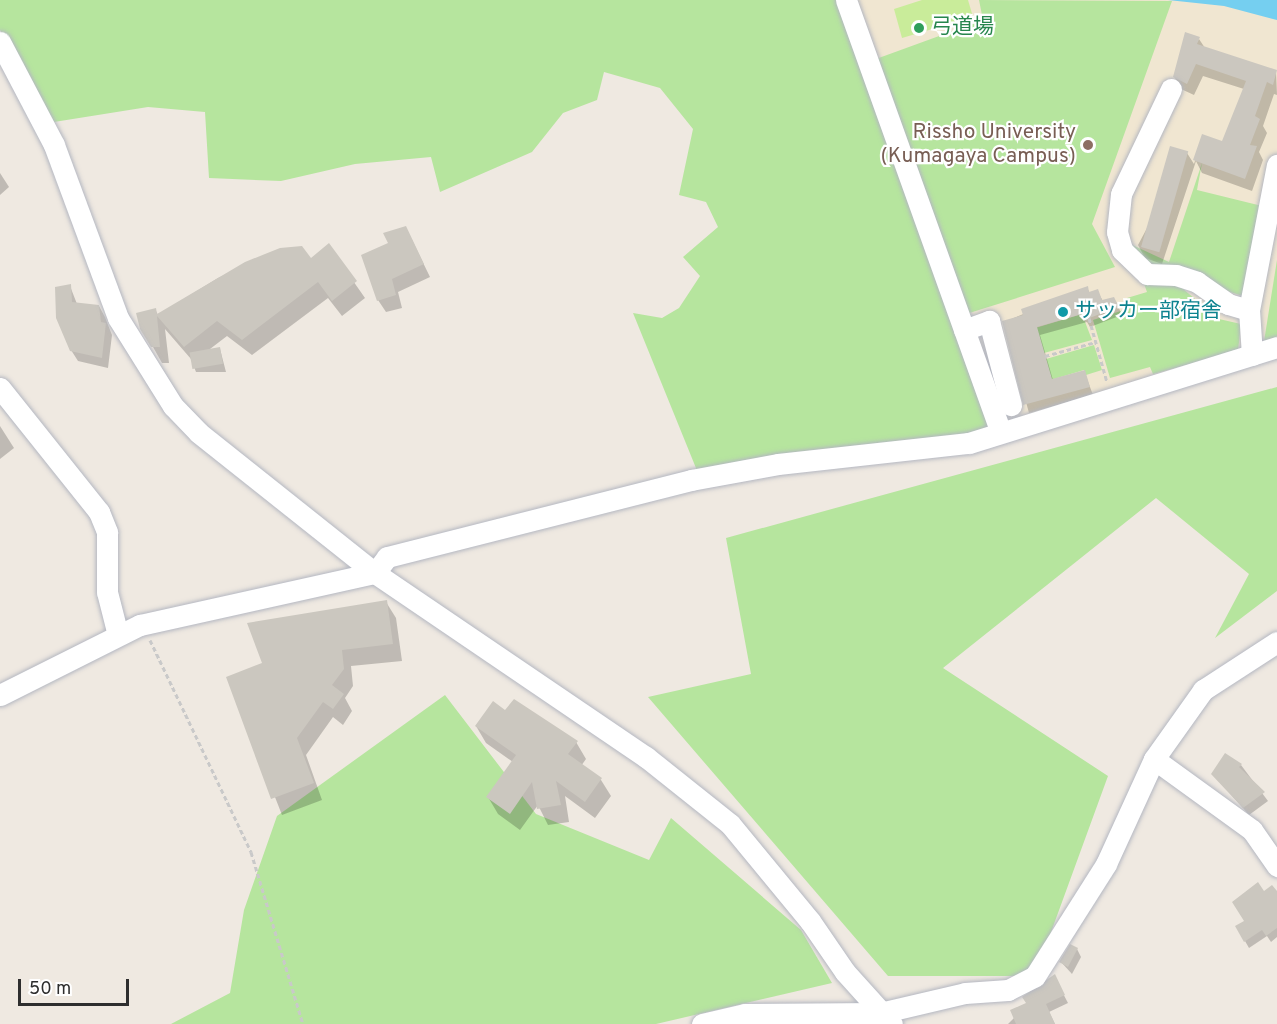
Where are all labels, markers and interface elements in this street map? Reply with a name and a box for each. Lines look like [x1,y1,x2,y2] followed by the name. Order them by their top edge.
[931,15,994,41] place label: 弓道場
[912,21,926,35] marker: 弓道場
[880,120,1076,170] place label: Rissho University (Kumagaya Campus)
[1081,138,1095,152] marker: Rissho University (Kumagaya Campus)
[1075,299,1222,325] place label: サッカー部宿舎
[1056,305,1070,319] marker: サッカー部宿舎
[21,967,132,1005] scale bar
[29,978,71,1001] text: 50 m

